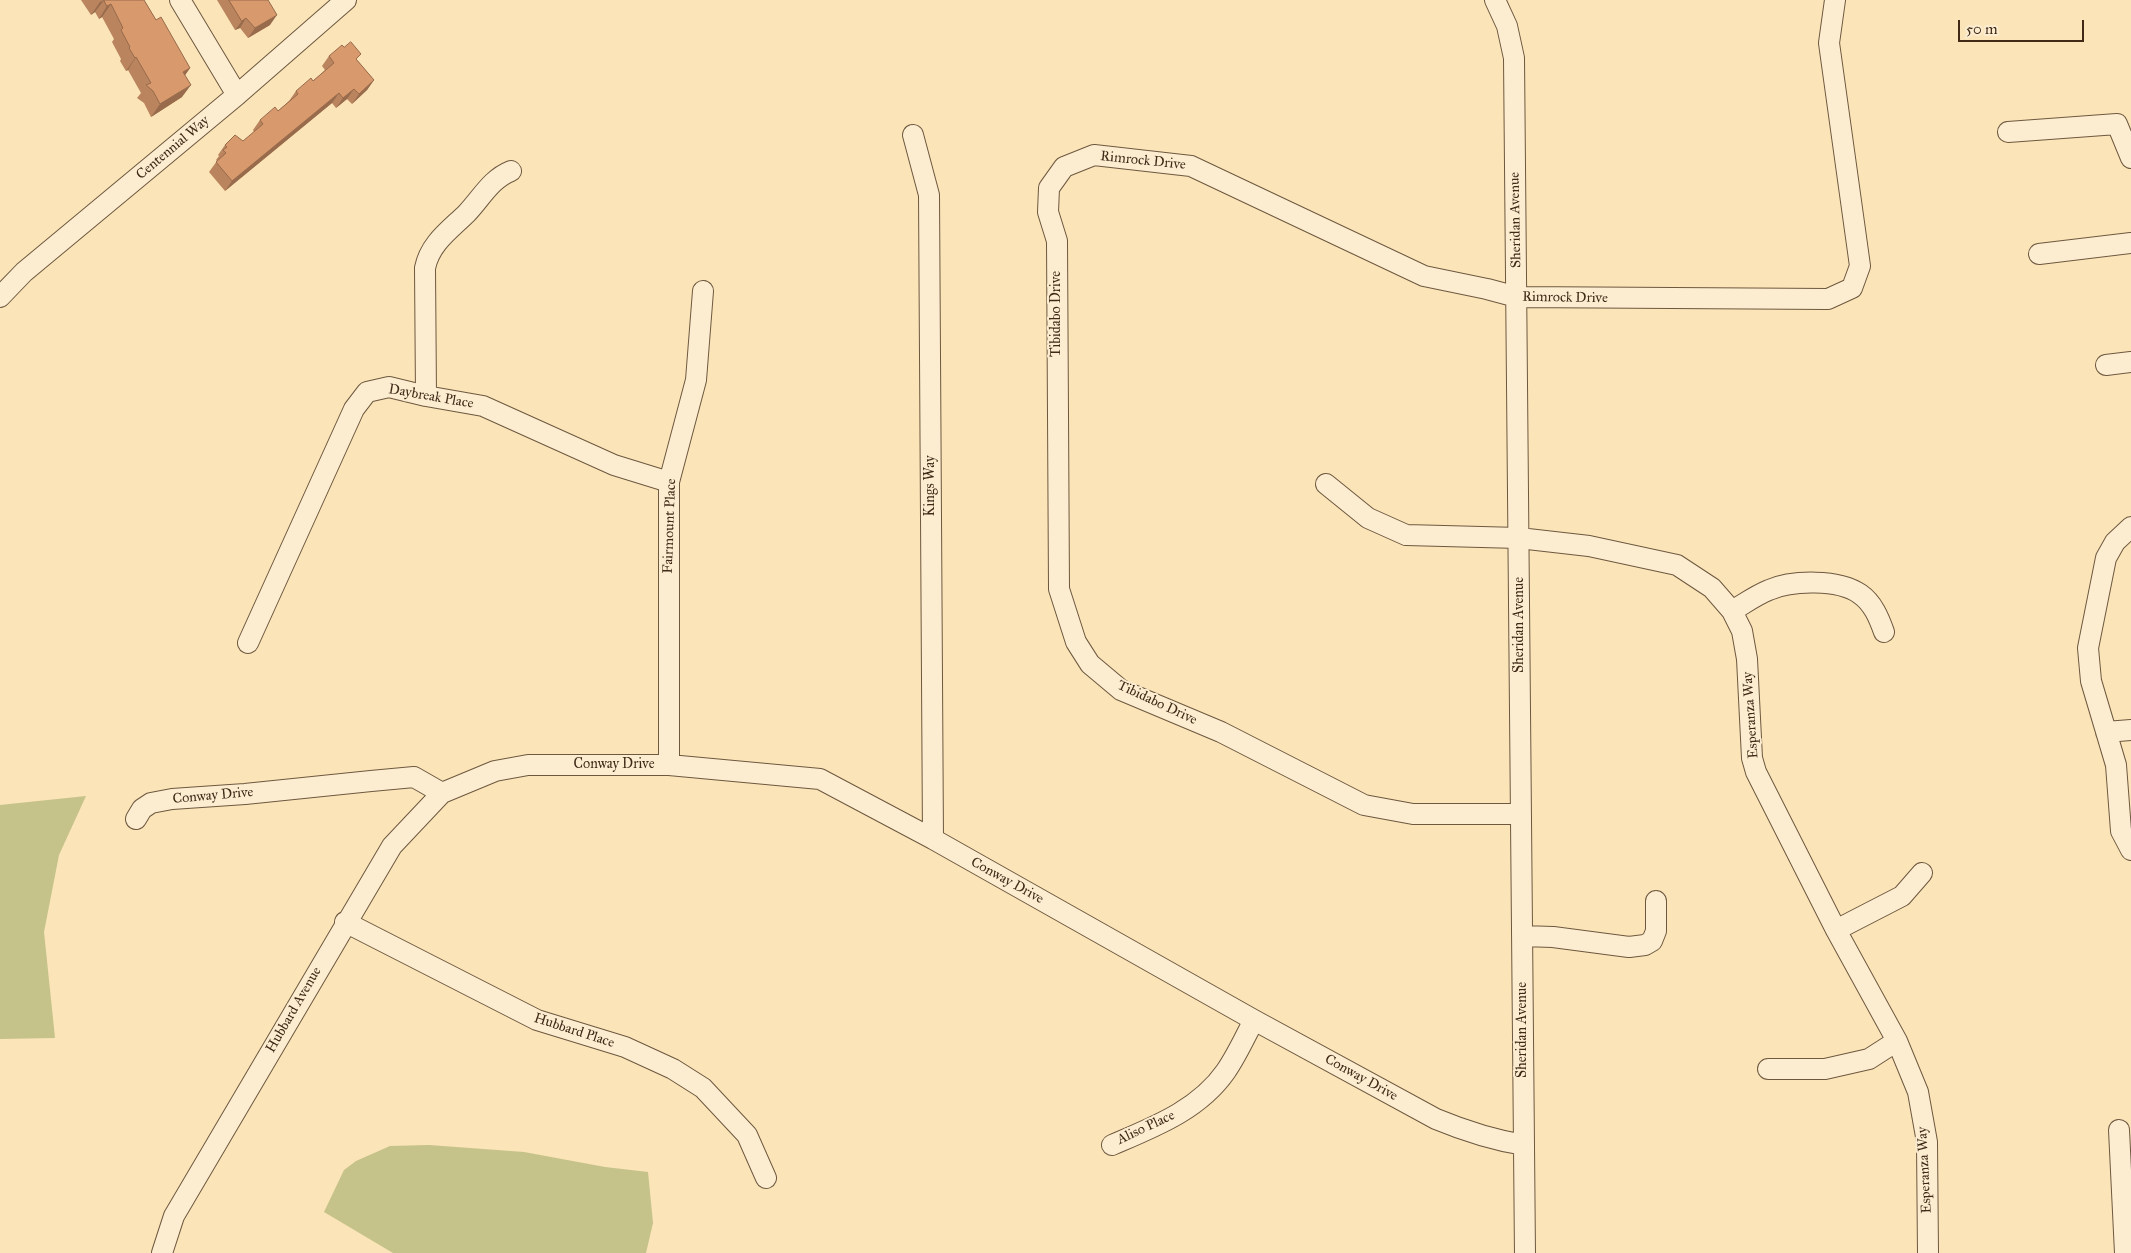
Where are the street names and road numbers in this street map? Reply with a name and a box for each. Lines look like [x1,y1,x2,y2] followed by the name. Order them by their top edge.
[133,113,213,183] street label: Centennial Way
[1100,148,1186,174] street label: Rimrock Drive
[1507,172,1525,268] street label: Sheridan Avenue
[1049,271,1065,357] street label: Tibidabo Drive
[1522,289,1608,307] street label: Rimrock Drive
[387,381,475,413] street label: Daybreak Place
[923,456,939,516] street label: Kings Way
[660,478,680,574] street label: Fairmount Place
[1512,577,1528,673] street label: Sheridan Avenue
[1740,671,1762,759] street label: Esperanza Way
[1114,677,1200,729] street label: Tibidabo Drive
[574,757,654,773] street label: Conway Drive
[172,784,254,808] street label: Conway Drive
[968,854,1046,908] street label: Conway Drive
[263,964,325,1056] street label: Hubbard Avenue
[1515,982,1531,1078] street label: Sheridan Avenue
[532,1010,616,1052] street label: Hubbard Place
[1322,1051,1400,1105] street label: Conway Drive
[1114,1107,1178,1149] street label: Aliso Place
[1914,1126,1936,1214] street label: Esperanza Way

